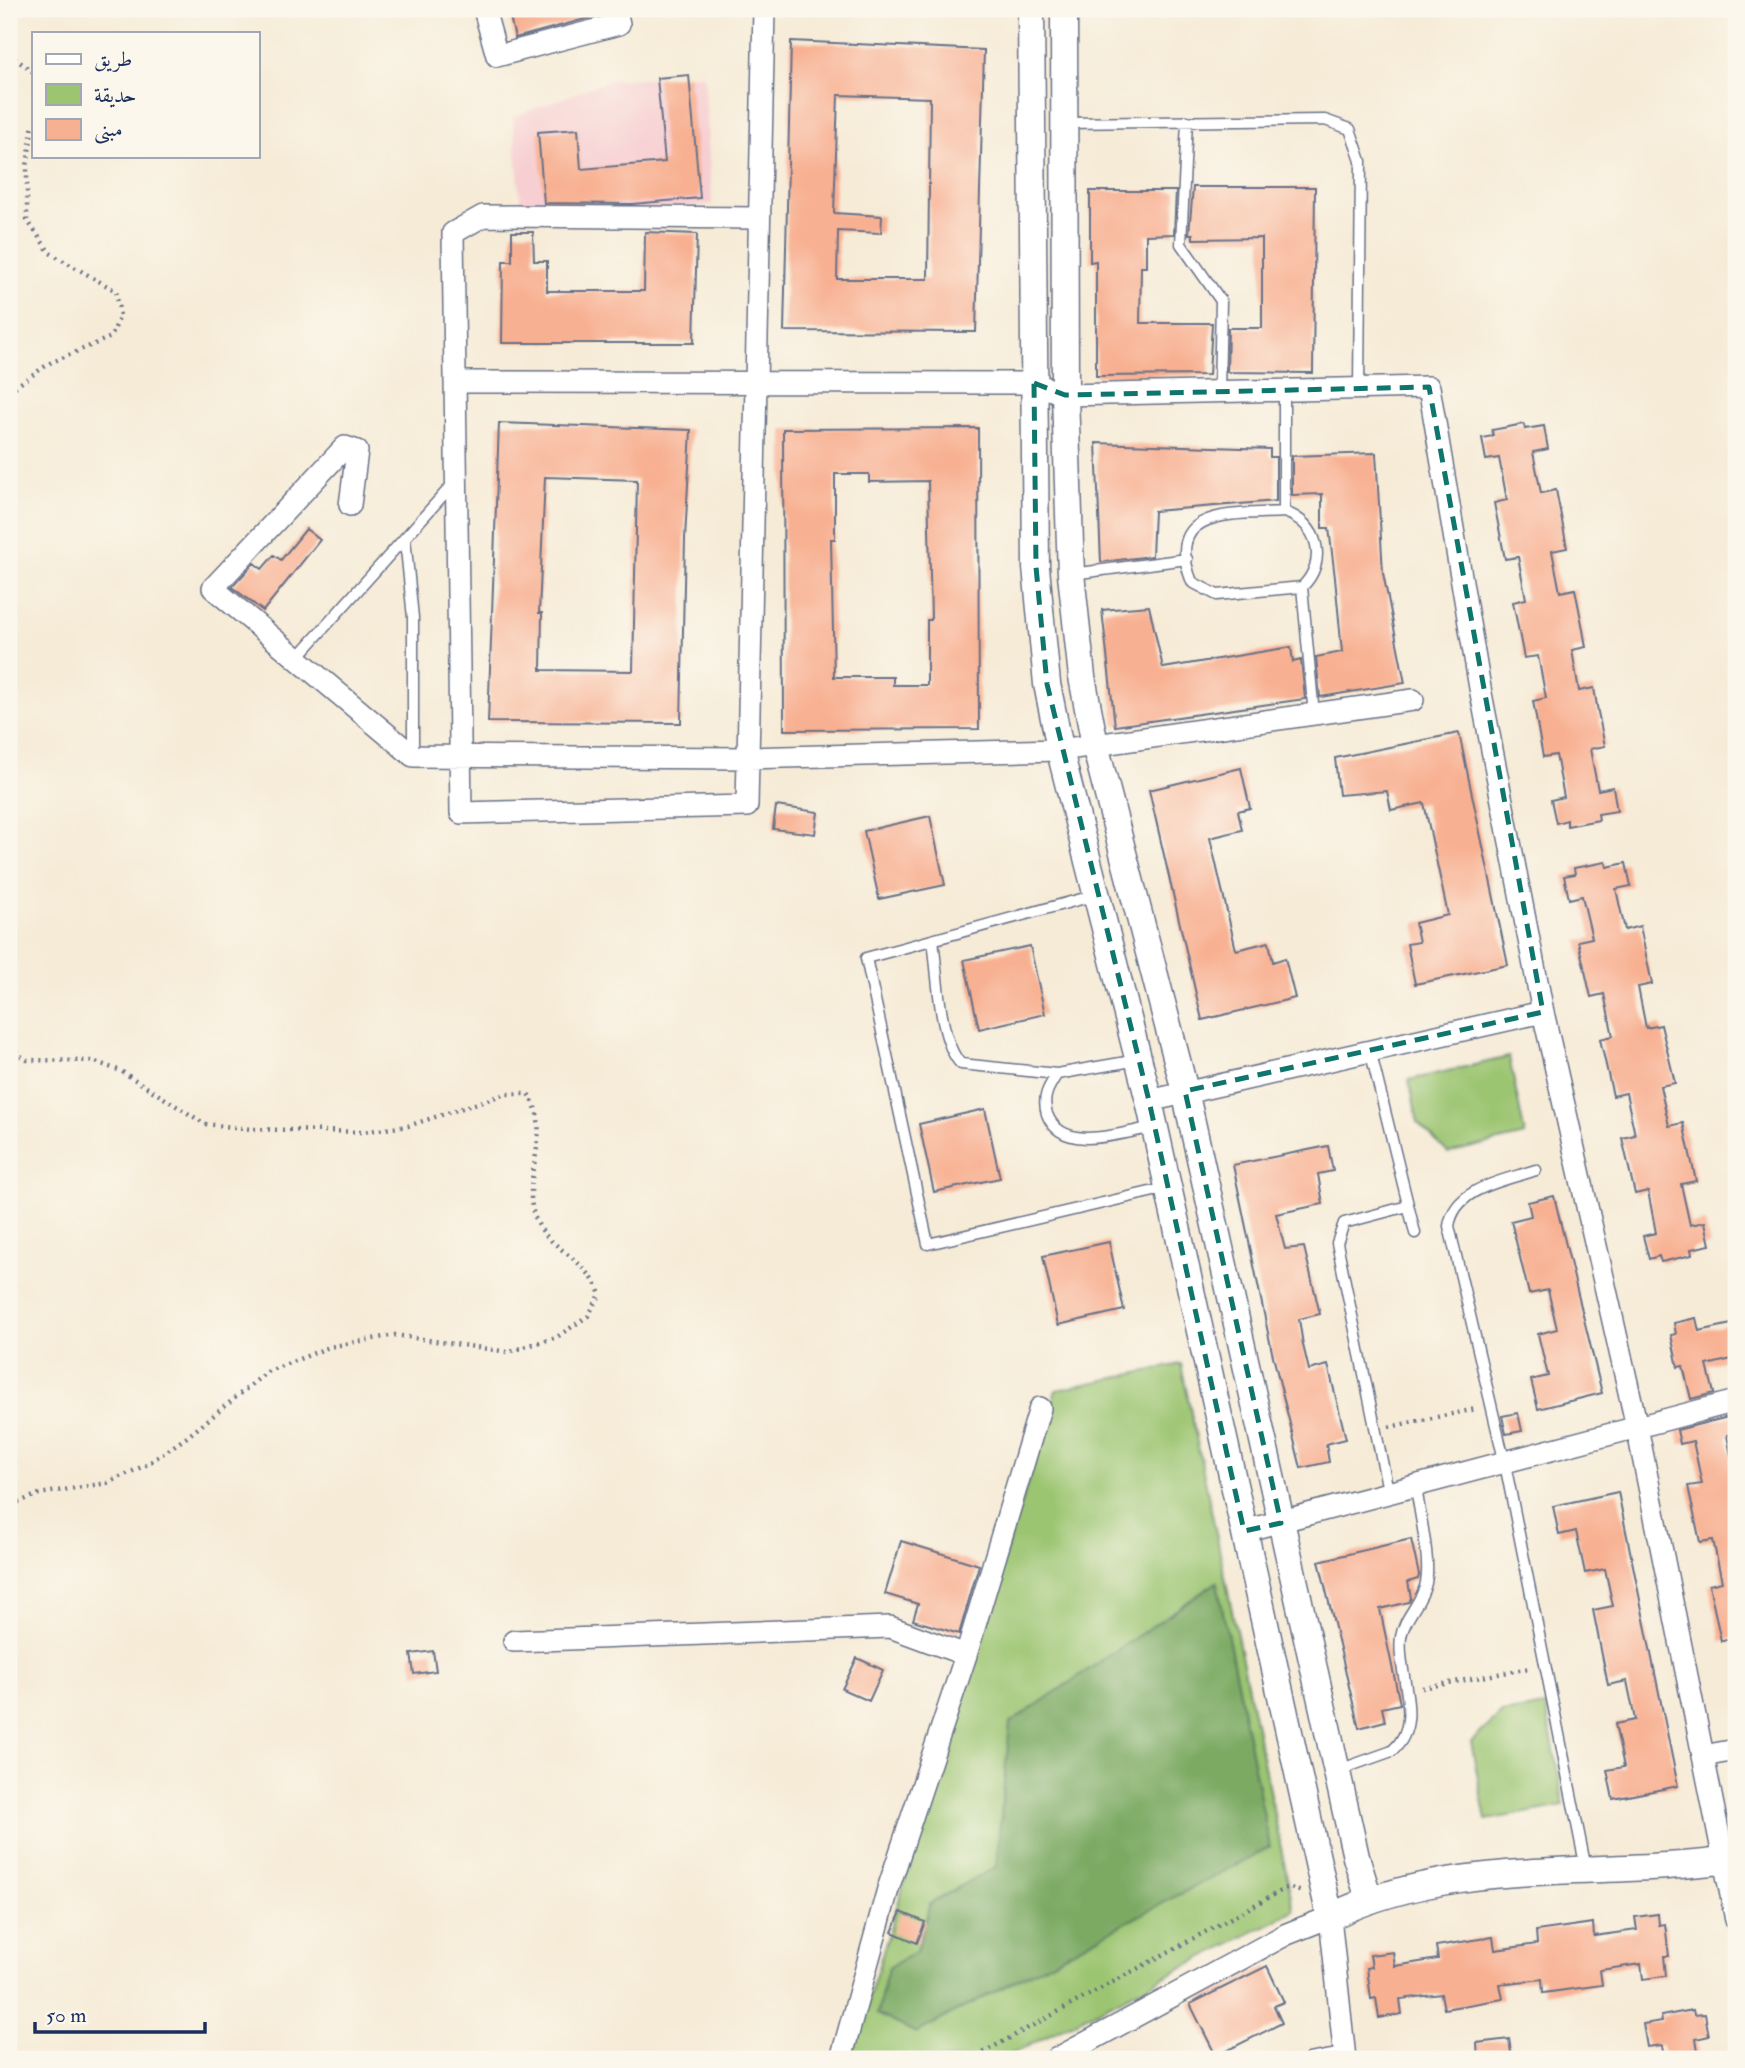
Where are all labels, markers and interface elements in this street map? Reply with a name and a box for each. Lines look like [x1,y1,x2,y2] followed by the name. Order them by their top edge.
[32,32,259,158] legend
[94,46,132,73] text: طريق
[94,82,137,109] text: حديقة
[94,116,123,144] text: مبنى
[35,1991,205,2035] scale bar
[46,2002,87,2029] text: 50 m

